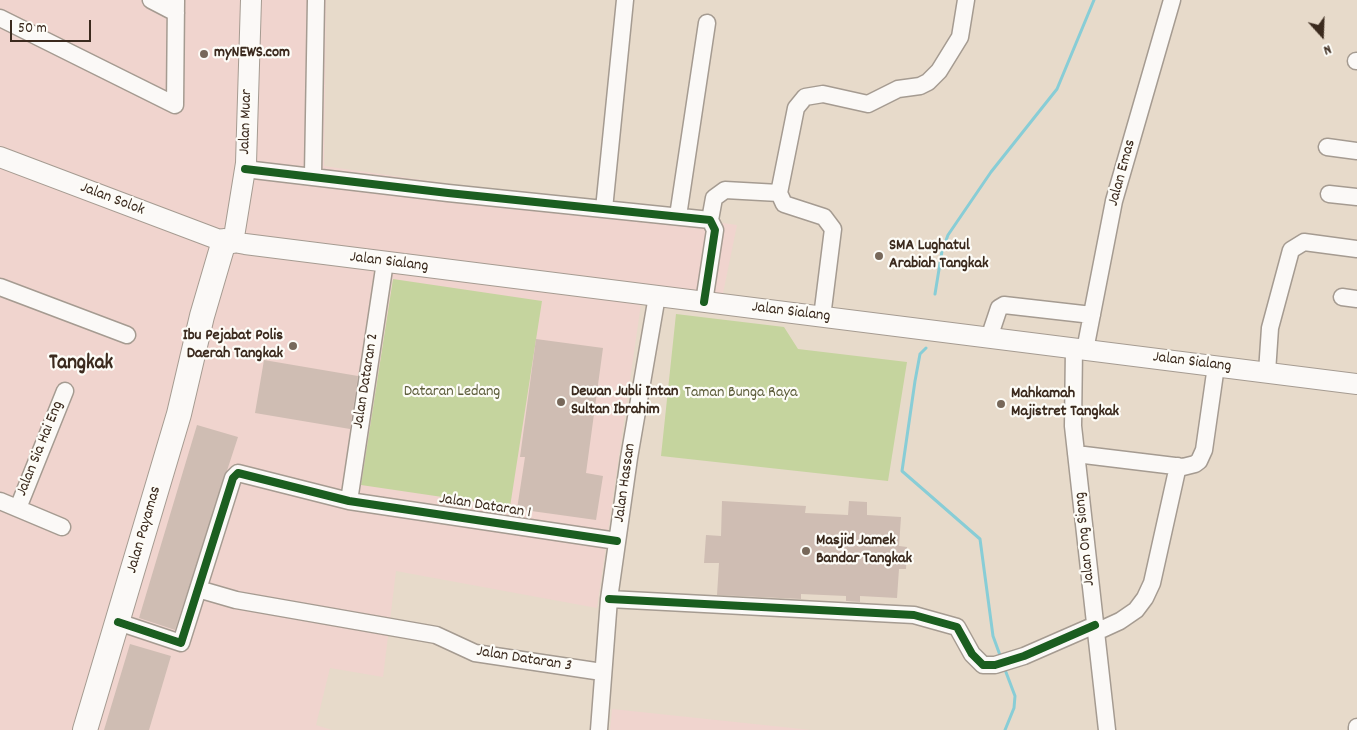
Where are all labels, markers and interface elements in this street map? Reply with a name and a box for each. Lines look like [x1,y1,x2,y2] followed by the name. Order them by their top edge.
[12,10,94,42] scale bar
[1297,10,1347,60] north arrow
[18,18,47,40] text: 50 m
[1320,39,1334,60] text: N
[214,44,290,64] place label: myNEWS.com
[198,48,210,60] marker: myNEWS.com
[236,89,258,155] street label: Jalan Muar
[1105,138,1141,208] street label: Jalan Emas
[77,179,147,221] street label: Jalan Solok
[889,237,988,275] place label: SMA Lughatul Arabiah Tangkak
[349,249,429,277] street label: Jalan Sialang
[873,250,885,262] marker: SMA Lughatul Arabiah Tangkak
[751,299,831,327] street label: Jalan Sialang
[183,327,283,365] place label: Ibu Pejabat Polis Daerah Tangkak
[350,332,384,430] street label: Jalan Dataran 2
[287,340,299,352] marker: Ibu Pejabat Polis Daerah Tangkak
[1152,349,1232,377] street label: Jalan Sialang
[49,352,113,378] district label: Tangkak
[404,383,500,403] park label: Dataran Ledang
[571,383,678,421] place label: Dewan Jubli Intan Sultan Ibrahim
[685,384,797,404] park label: Taman Bunga Raya
[1011,385,1119,423] place label: Mahkamah Majistret Tangkak
[555,396,567,408] marker: Dewan Jubli Intan Sultan Ibrahim
[995,398,1007,410] marker: Mahkamah Majistret Tangkak
[13,399,69,499] street label: Jalan Sia Hai Eng
[611,442,641,524] street label: Jalan Hassan
[123,484,167,576] street label: Jalan Payamas
[438,490,532,524] street label: Jalan Dataran 1
[1072,491,1100,587] street label: Jalan Ong Siong
[816,532,912,570] place label: Masjid Jamek Bandar Tangkak
[800,545,812,557] marker: Masjid Jamek Bandar Tangkak
[475,643,573,677] street label: Jalan Dataran 3

